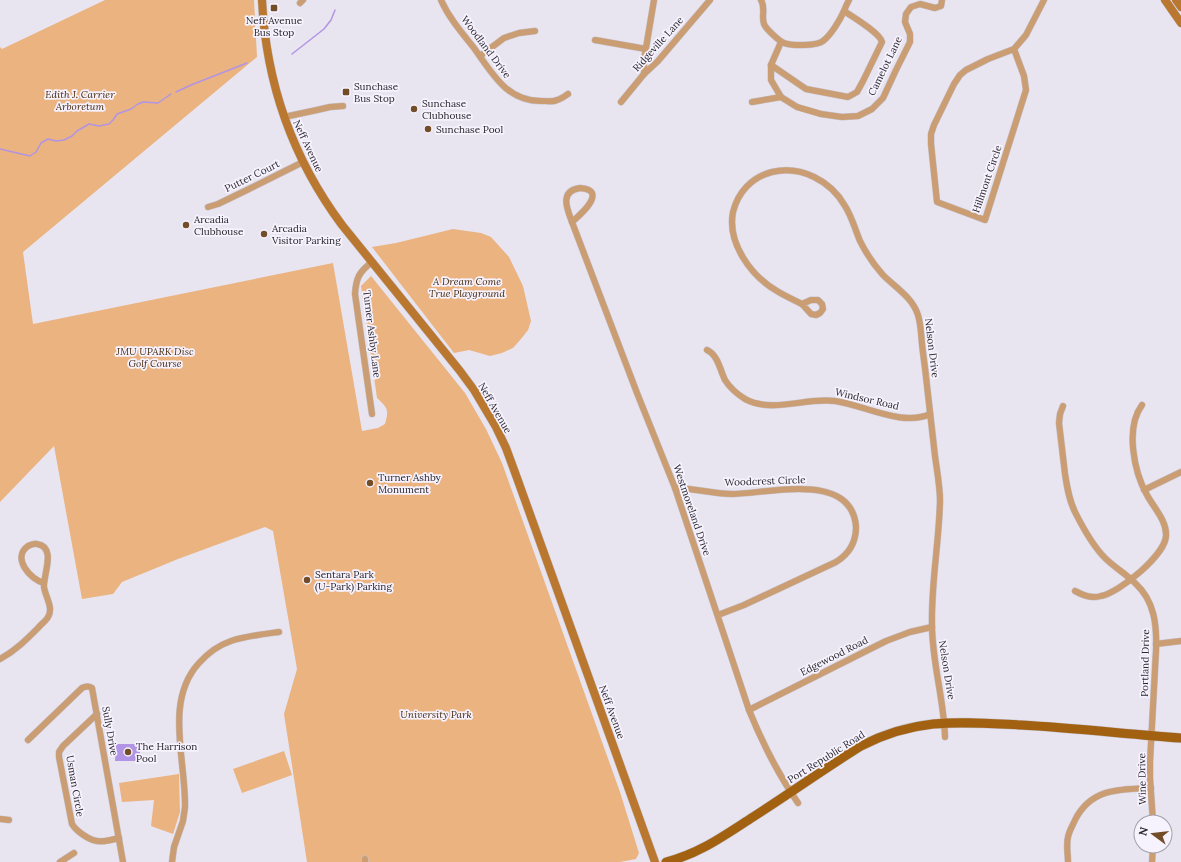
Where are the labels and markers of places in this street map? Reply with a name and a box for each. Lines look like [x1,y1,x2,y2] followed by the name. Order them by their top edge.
[269,3,279,13] marker: Neff Avenue Bus Stop
[246,14,303,39] place label: Neff Avenue Bus Stop
[354,80,399,105] place label: Sunchase Bus Stop
[341,87,351,97] marker: Sunchase Bus Stop
[422,97,472,122] place label: Sunchase Clubhouse
[409,104,419,114] marker: Sunchase Clubhouse
[436,123,503,136] place label: Sunchase Pool
[423,124,433,134] marker: Sunchase Pool
[193,213,244,238] place label: Arcadia Clubhouse
[181,220,191,230] marker: Arcadia Clubhouse
[271,222,341,247] place label: Arcadia Visitor Parking
[259,229,269,239] marker: Arcadia Visitor Parking
[378,471,442,496] place label: Turner Ashby Monument
[365,478,375,488] marker: Turner Ashby Monument
[315,568,392,593] place label: Sentara Park (U-Park) Parking
[302,575,312,585] marker: Sentara Park (U-Park) Parking
[136,740,197,765] place label: The Harrison Pool
[123,747,133,757] marker: The Harrison Pool

